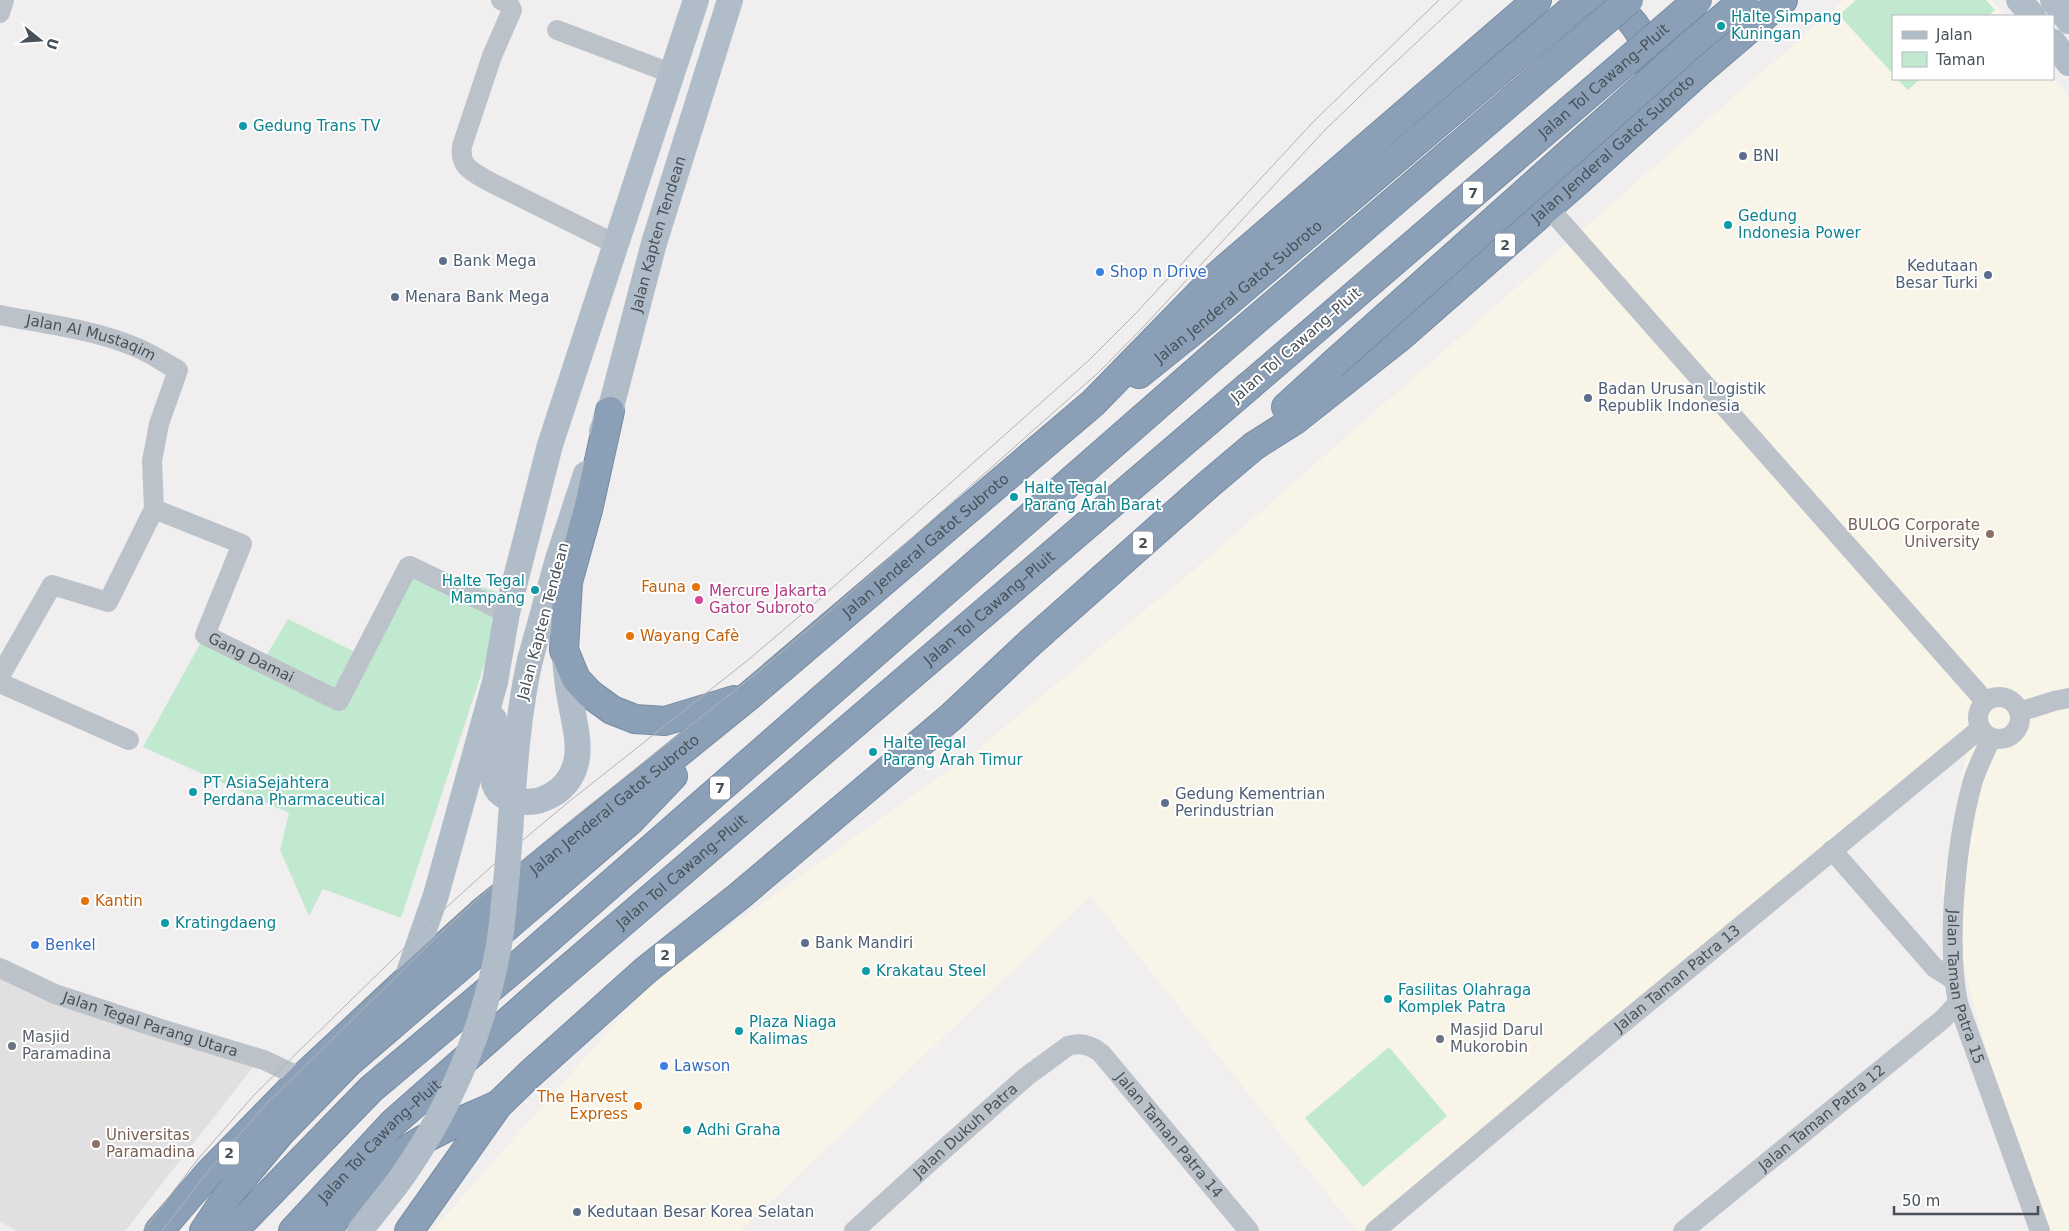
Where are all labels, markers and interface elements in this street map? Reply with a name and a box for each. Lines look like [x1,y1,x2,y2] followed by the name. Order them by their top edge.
[1731,8,1842,43] place label: Halte Simpang Kuningan
[15,15,65,65] north arrow
[1892,15,2054,80] legend
[1534,20,1673,143] street label: Jalan Tol Cawang–Pluit
[1715,20,1727,32] marker: Halte Simpang Kuningan
[1935,26,1972,44] text: Jalan
[43,36,62,52] text: U
[1935,51,1985,69] text: Taman
[1527,71,1698,227] street label: Jalan Jenderal Gatot Subroto
[253,117,381,135] place label: Gedung Trans TV
[237,120,249,132] marker: Gedung Trans TV
[1753,147,1779,165] place label: BNI
[1737,150,1749,162] marker: BNI
[627,154,690,315] street label: Jalan Kapten Tendean
[1463,182,1483,204] road number: 7
[1738,207,1861,242] place label: Gedung Indonesia Power
[1150,217,1326,368] street label: Jalan Jenderal Gatot Subroto
[1722,219,1734,231] marker: Gedung Indonesia Power
[1495,234,1515,256] road number: 2
[453,252,536,270] place label: Bank Mega
[437,255,449,267] marker: Bank Mega
[1895,257,1978,292] place label: Kedutaan Besar Turki
[1110,263,1207,281] place label: Shop n Drive
[1094,266,1106,278] marker: Shop n Drive
[1982,269,1994,281] marker: Kedutaan Besar Turki
[1227,284,1365,407] street label: Jalan Tol Cawang–Pluit
[405,288,549,306] place label: Menara Bank Mega
[389,291,401,303] marker: Menara Bank Mega
[24,311,159,365] street label: Jalan Al Mustaqim
[1598,380,1766,415] place label: Badan Urusan Logistik Republik Indonesia
[1582,392,1594,404] marker: Badan Urusan Logistik Republik Indonesia
[838,470,1013,622] street label: Jalan Jenderal Gatot Subroto
[1024,479,1161,514] place label: Halte Tegal Parang Arah Barat
[1008,491,1020,503] marker: Halte Tegal Parang Arah Barat
[1848,516,1980,551] place label: BULOG Corporate University
[1984,528,1996,540] marker: BULOG Corporate University
[1133,532,1153,554] road number: 2
[513,541,573,702] street label: Jalan Kapten Tendean
[919,547,1059,670] street label: Jalan Tol Cawang–Pluit
[442,572,525,607] place label: Halte Tegal Mampang
[641,578,686,596] place label: Fauna
[690,581,702,593] marker: Fauna
[709,582,827,617] place label: Mercure Jakarta Gator Subroto
[529,584,541,596] marker: Halte Tegal Mampang
[693,594,705,606] marker: Mercure Jakarta Gator Subroto
[640,627,739,645] place label: Wayang Cafè
[205,629,297,686] street label: Gang Damai
[624,630,636,642] marker: Wayang Cafè
[526,731,703,879] street label: Jalan Jenderal Gatot Subroto
[883,734,1024,769] place label: Halte Tegal Parang Arah Timur
[867,746,879,758] marker: Halte Tegal Parang Arah Timur
[203,774,385,809] place label: PT AsiaSejahtera Perdana Pharmaceutical
[710,776,730,800] road number: 7
[1175,785,1325,820] place label: Gedung Kementrian Perindustrian
[187,786,199,798] marker: PT AsiaSejahtera Perdana Pharmaceutical
[1159,797,1171,809] marker: Gedung Kementrian Perindustrian
[612,811,751,933] street label: Jalan Tol Cawang–Pluit
[95,892,143,910] place label: Kantin
[79,895,91,907] marker: Kantin
[1944,908,1988,1067] street label: Jalan Taman Patra 15
[175,914,276,932] place label: Kratingdaeng
[159,917,171,929] marker: Kratingdaeng
[1610,921,1744,1036] street label: Jalan Taman Patra 13
[815,934,913,952] place label: Bank Mandiri
[45,936,96,954] place label: Benkel
[799,937,811,949] marker: Bank Mandiri
[29,939,41,951] marker: Benkel
[655,944,675,966] road number: 2
[876,962,986,980] place label: Krakatau Steel
[860,965,872,977] marker: Krakatau Steel
[1398,981,1531,1016] place label: Fasilitas Olahraga Komplek Patra
[59,988,240,1061] street label: Jalan Tegal Parang Utara
[1382,993,1394,1005] marker: Fasilitas Olahraga Komplek Patra
[749,1013,837,1048] place label: Plaza Niaga Kalimas
[1450,1021,1543,1056] place label: Masjid Darul Mukorobin
[733,1025,745,1037] marker: Plaza Niaga Kalimas
[22,1028,111,1063] place label: Masjid Paramadina
[1434,1033,1446,1045] marker: Masjid Darul Mukorobin
[6,1040,18,1052] marker: Masjid Paramadina
[674,1057,730,1075] place label: Lawson
[658,1060,670,1072] marker: Lawson
[1754,1061,1889,1175] street label: Jalan Taman Patra 12
[1111,1068,1227,1202] street label: Jalan Taman Patra 14
[314,1076,445,1207] street label: Jalan Tol Cawang–Pluit
[909,1080,1021,1182] street label: Jalan Dukuh Patra
[536,1088,628,1123] place label: The Harvest Express
[632,1100,644,1112] marker: The Harvest Express
[697,1121,781,1139] place label: Adhi Graha
[681,1124,693,1136] marker: Adhi Graha
[106,1126,195,1161] place label: Universitas Paramadina
[90,1138,102,1150] marker: Universitas Paramadina
[219,1142,239,1164] road number: 2
[1894,1184,2038,1216] scale bar
[1902,1192,1940,1210] text: 50 m
[587,1203,814,1221] place label: Kedutaan Besar Korea Selatan
[571,1206,583,1218] marker: Kedutaan Besar Korea Selatan

